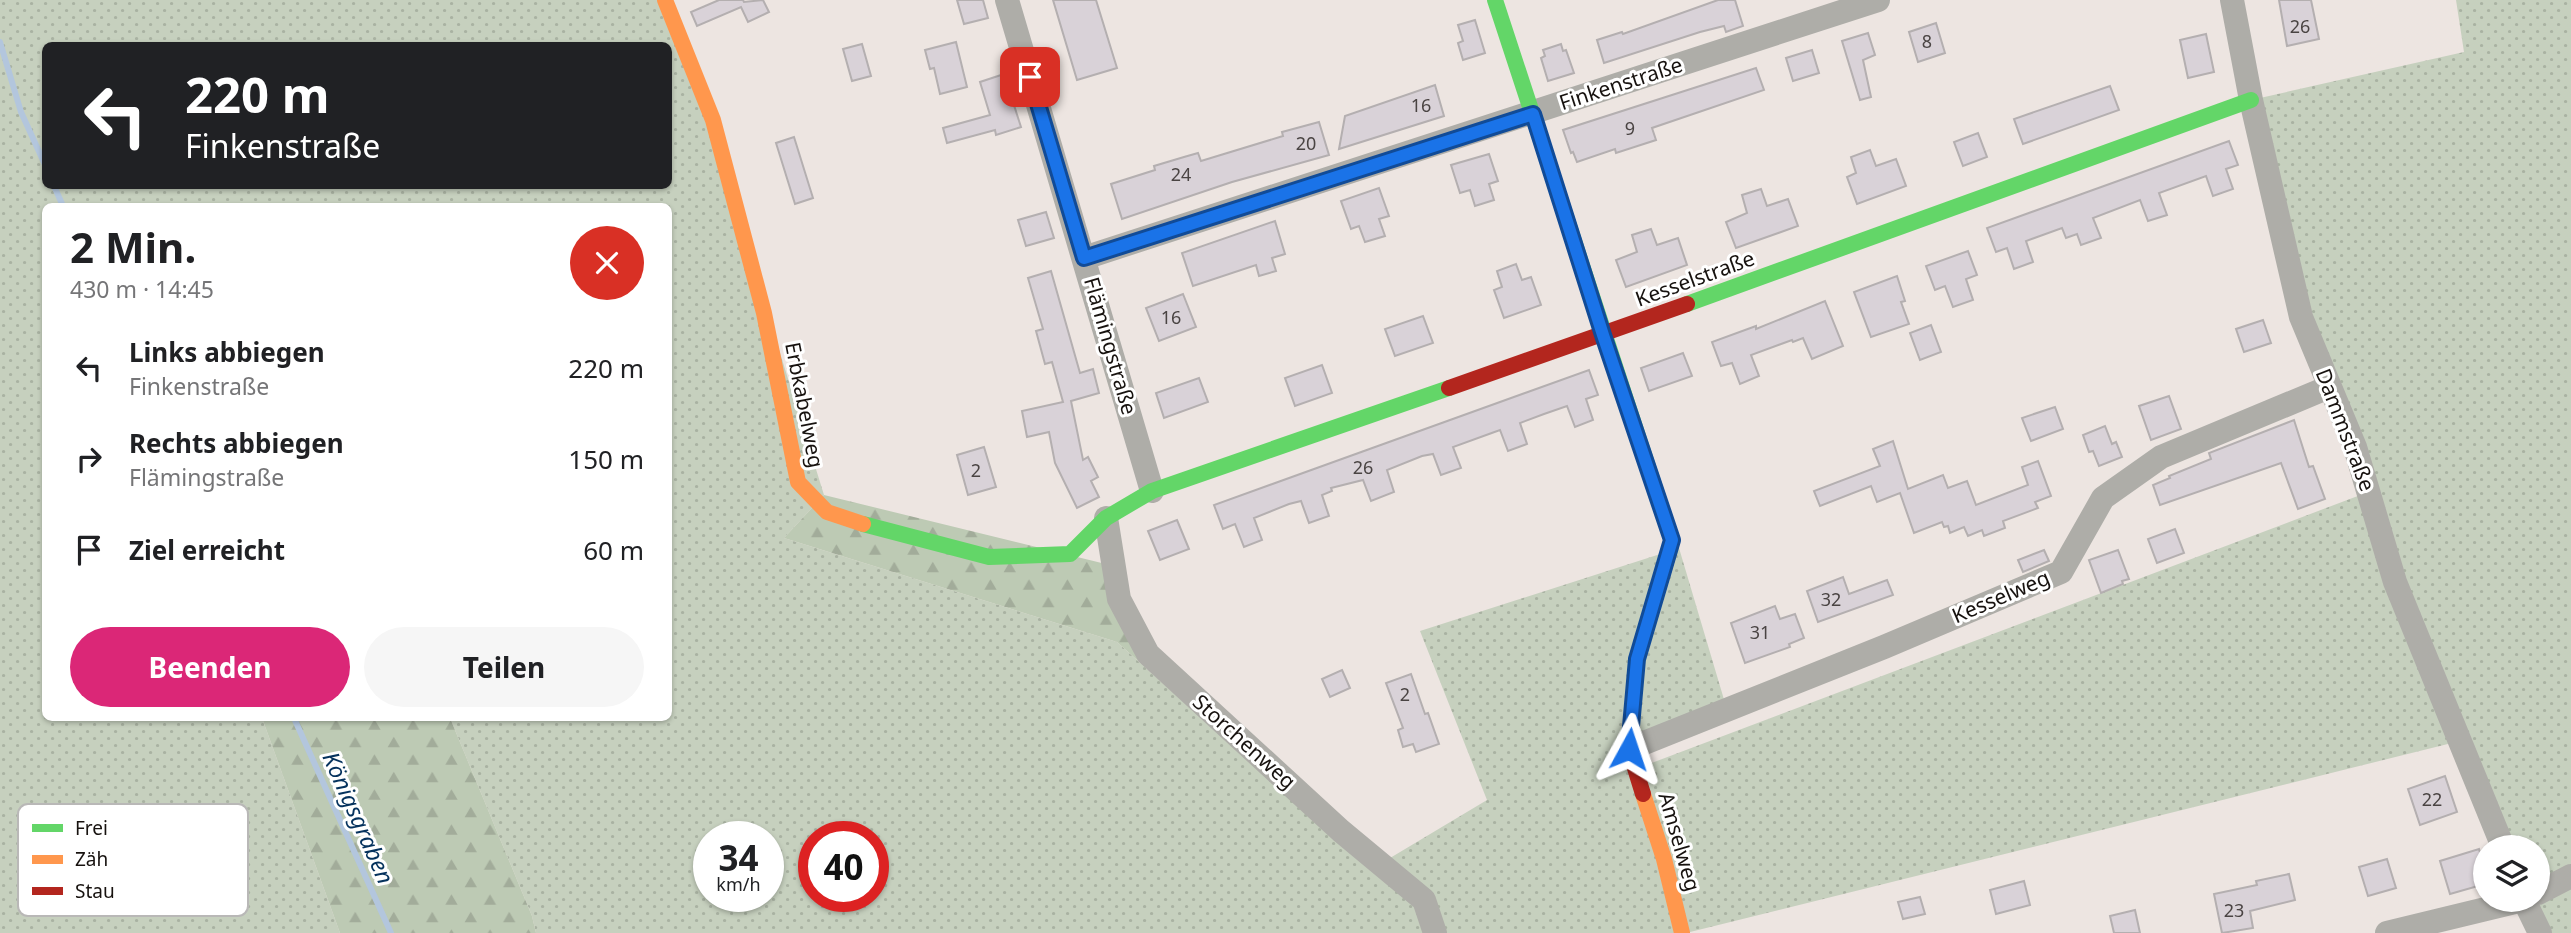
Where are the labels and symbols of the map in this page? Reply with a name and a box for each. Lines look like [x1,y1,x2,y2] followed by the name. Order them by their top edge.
[2290,14,2310,38] house number: 26
[1922,29,1932,53] house number: 8
[1000,47,1060,107] pin
[1555,50,1686,116] street label: Finkenstraße
[1411,93,1431,117] house number: 16
[1625,116,1635,140] house number: 9
[1296,131,1316,155] house number: 20
[1171,162,1191,186] house number: 24
[1631,244,1758,313] street label: Kesselstraße
[1078,274,1144,418] street label: Flämingstraße
[1161,305,1181,329] house number: 16
[779,339,831,470] street label: Erbkabelweg
[2310,364,2382,495] street label: Dammstraße
[1353,455,1373,479] house number: 26
[971,458,981,482] house number: 2
[1948,563,2054,629] street label: Kesselweg
[1821,587,1841,611] house number: 32
[1750,620,1770,644] house number: 31
[1400,682,1410,706] house number: 2
[1187,688,1302,795] street label: Storchenweg
[1592,712,1666,786] position arrow
[316,746,402,889] water label: Königsgraben
[2422,787,2442,811] house number: 22
[1652,789,1707,894] street label: Amselweg
[18,804,248,916] legend
[75,815,108,841] text: Frei
[798,821,889,912] speed limit sign: 40
[75,846,108,872] text: Zäh
[75,878,115,904] text: Stau
[2224,898,2244,922] house number: 23

